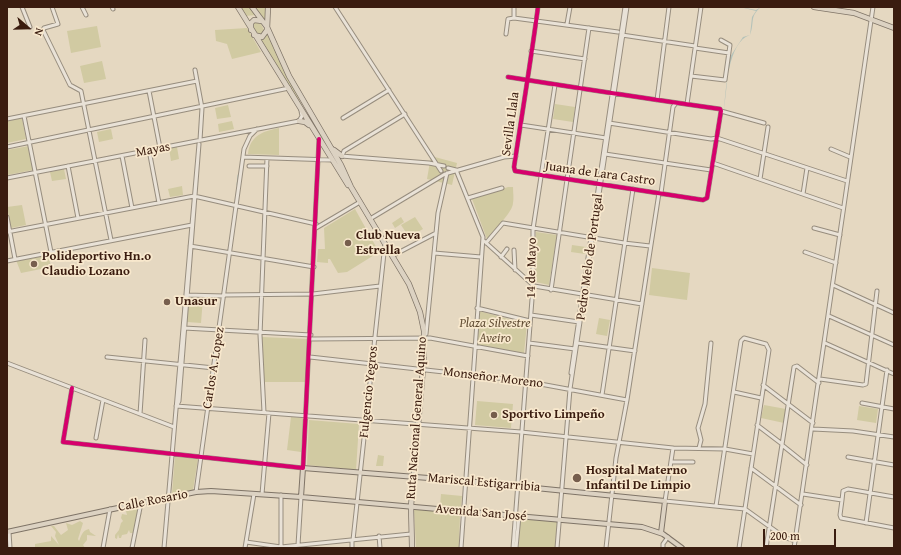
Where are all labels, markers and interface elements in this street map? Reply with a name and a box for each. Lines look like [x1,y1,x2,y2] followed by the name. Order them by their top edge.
[8,8,48,48] north arrow
[31,26,48,38] text: N
[499,91,523,157] street label: Sevilla Llala
[135,139,171,161] street label: Mayas
[544,159,656,189] street label: Juana de Lara Castro
[573,193,607,321] street label: Pedro Melo de Portugal
[356,228,420,259] place label: Club Nueva Estrella
[524,237,540,299] street label: 14 de Mayo
[343,238,353,248] marker: Club Nueva Estrella
[42,249,151,280] place label: Polideportivo Hn.o Claudio Lozano
[29,259,39,269] marker: Polideportivo Hn.o Claudio Lozano
[175,294,217,310] place label: Unasur
[162,297,172,307] marker: Unasur
[459,316,531,347] park label: Plaza Silvestre Aveiro
[200,326,228,410] street label: Carlos A. Lopez
[404,336,430,500] street label: Ruta Nacional General Aquino
[356,345,382,439] street label: Fulgencio Yegros
[442,364,544,392] street label: Monseñor Moreno
[502,407,605,423] place label: Sportivo Limpeño
[489,410,499,420] marker: Sportivo Limpeño
[586,463,691,494] place label: Hospital Materno Infantil De Limpio
[427,470,541,496] street label: Mariscal Estigarribia
[571,472,583,484] marker: Hospital Materno Infantil De Limpio
[117,487,189,515] street label: Calle Rosario
[435,501,527,525] street label: Avenida San José
[765,521,838,547] scale bar
[770,527,800,544] text: 200 m

